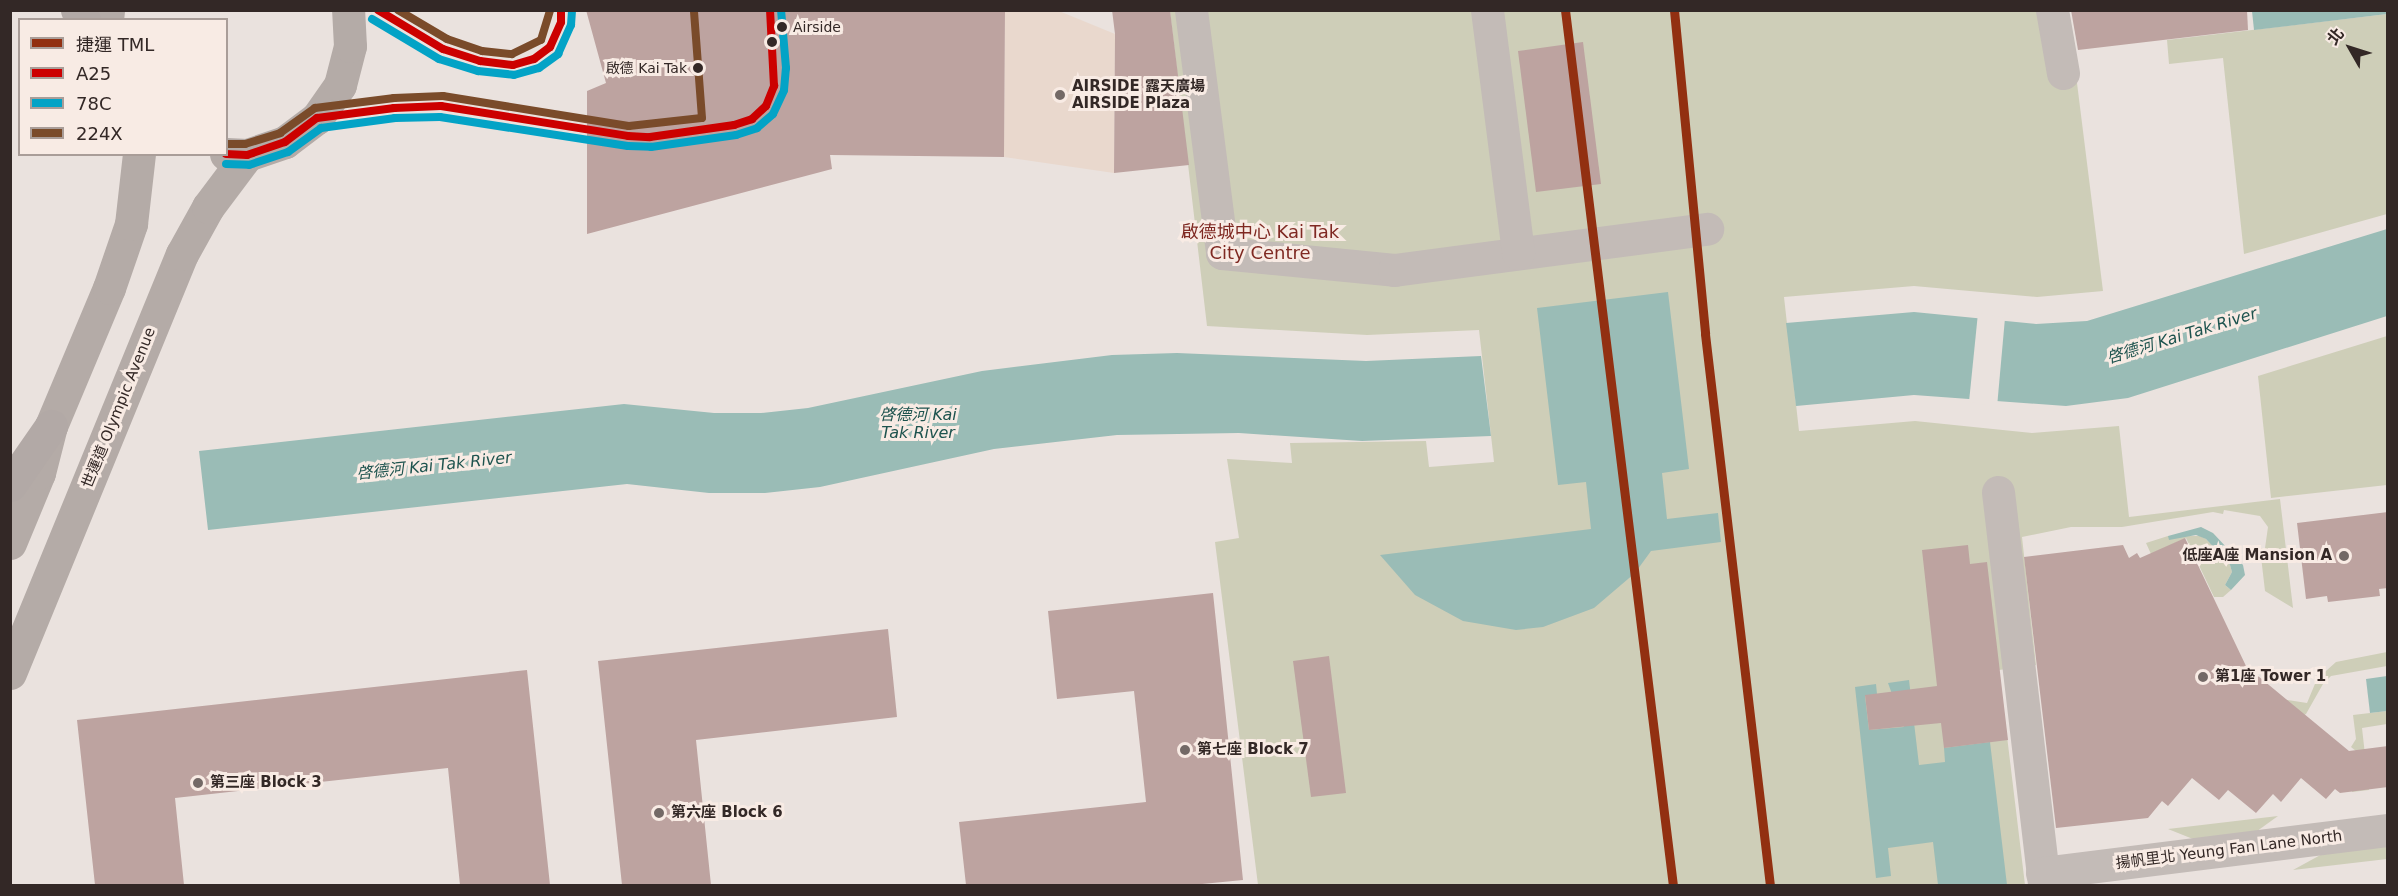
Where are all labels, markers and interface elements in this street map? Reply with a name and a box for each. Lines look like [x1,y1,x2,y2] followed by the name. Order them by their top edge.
[18,18,228,156] legend
[2320,18,2380,78] north arrow
[793,19,841,35] place label: Airside
[776,21,788,33] marker: Airside
[2323,24,2348,49] text: 北
[76,34,154,55] text: 捷運 TML
[766,36,778,48] unlabelled marker
[606,60,687,76] place label: 啟德 Kai Tak
[692,62,704,74] marker: 啟德 Kai Tak
[76,63,111,84] text: A25
[1072,77,1205,112] place label: AIRSIDE 露天廣場 AIRSIDE Plaza
[1053,88,1067,102] marker: AIRSIDE 露天廣場 AIRSIDE Plaza
[76,93,111,114] text: 78C
[76,123,123,144] text: 224X
[1181,222,1339,264] district label: 啟德城中心 Kai Tak City Centre
[2105,304,2259,368] water label: 啓德河 Kai Tak River
[79,325,159,491] street label: 世運道 Olympic Avenue
[879,405,957,443] water label: 啓德河 Kai Tak River
[355,448,513,484] water label: 啓德河 Kai Tak River
[2183,547,2332,565] place label: 低座A座 Mansion A
[2337,549,2351,563] marker: 低座A座 Mansion A
[2215,668,2326,686] place label: 第1座 Tower 1
[2196,670,2210,684] marker: 第1座 Tower 1
[1197,741,1309,759] place label: 第七座 Block 7
[1178,743,1192,757] marker: 第七座 Block 7
[210,774,322,792] place label: 第三座 Block 3
[191,776,205,790] marker: 第三座 Block 3
[671,804,783,822] place label: 第六座 Block 6
[652,806,666,820] marker: 第六座 Block 6
[2115,827,2343,873] street label: 揚帆里北 Yeung Fan Lane North

